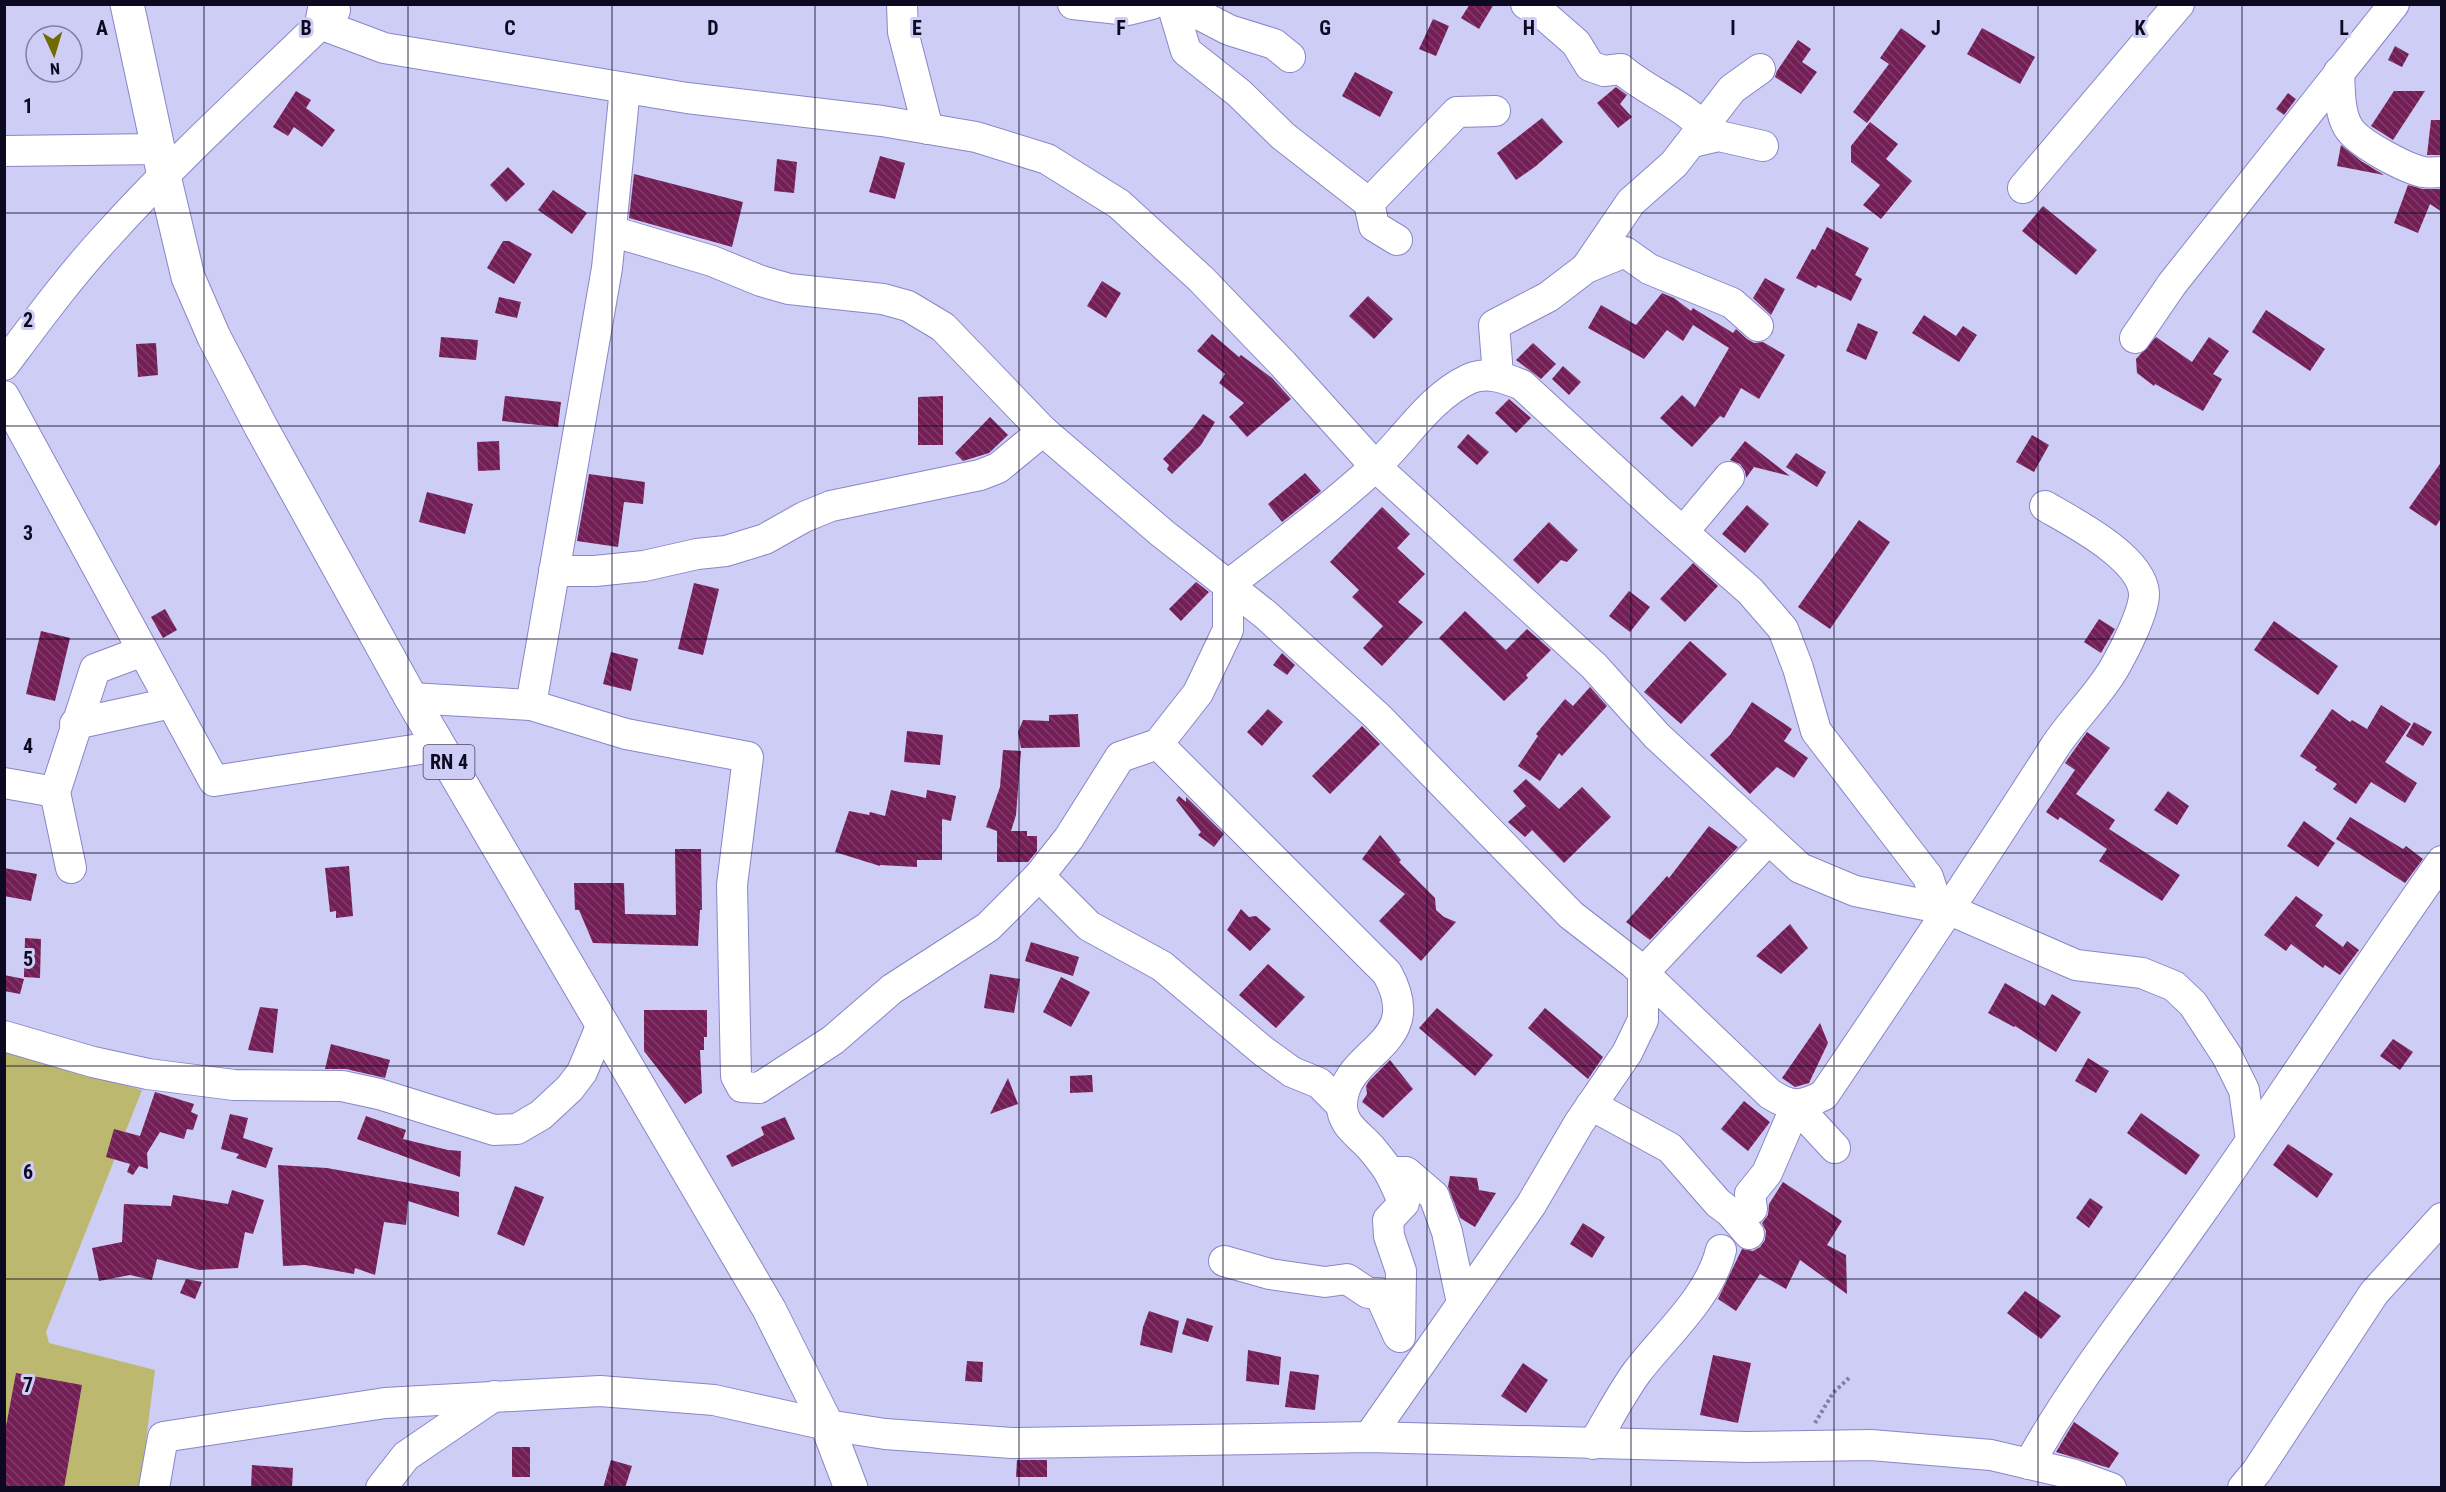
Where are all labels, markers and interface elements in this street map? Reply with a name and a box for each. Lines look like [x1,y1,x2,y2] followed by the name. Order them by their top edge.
[96,16,108,40] text: A
[300,16,312,40] text: B
[504,16,516,40] text: C
[707,16,719,40] text: D
[912,16,922,40] text: E
[1116,16,1126,40] text: F
[1319,16,1331,40] text: G
[1523,16,1535,40] text: H
[1730,16,1736,40] text: I
[1931,16,1941,40] text: J
[2134,16,2146,40] text: K
[2339,16,2349,40] text: L
[24,24,84,84] north arrow
[49,59,61,78] text: N
[23,94,33,118] text: 1
[23,308,33,332] text: 2
[23,521,33,545] text: 3
[23,734,33,758] text: 4
[424,745,474,779] road number: RN 4
[23,947,33,971] text: 5
[23,1160,33,1184] text: 6
[23,1373,33,1397] text: 7

